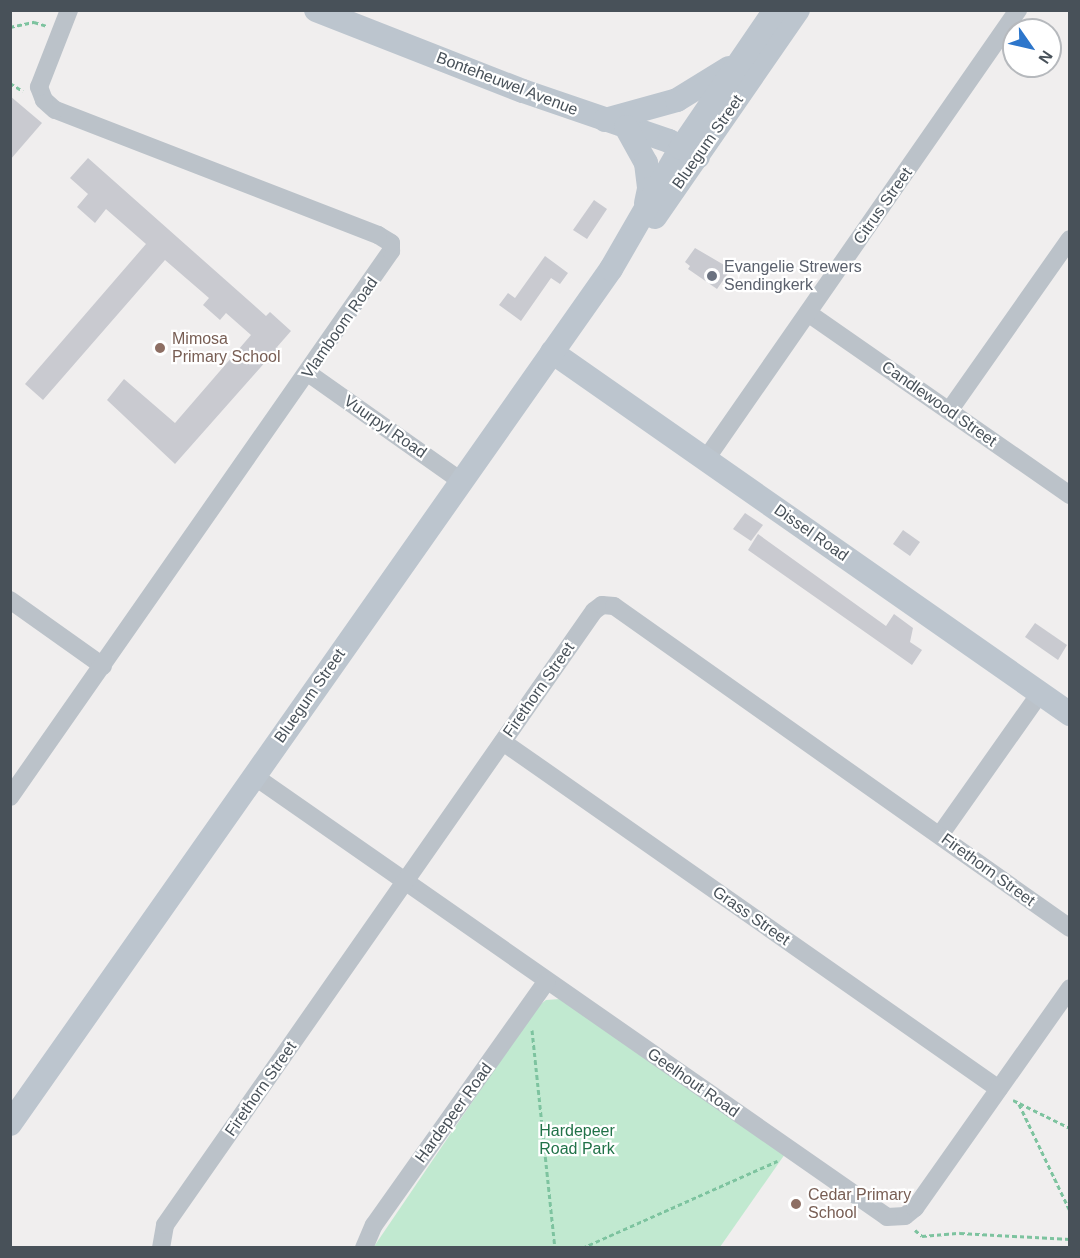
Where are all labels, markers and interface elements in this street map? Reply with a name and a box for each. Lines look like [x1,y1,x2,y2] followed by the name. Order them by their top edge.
[1002,18,1062,78] north arrow
[433,48,581,120] street label: Bonteheuwel Avenue
[1035,48,1056,67] text: N
[669,91,747,193] street label: Bluegum Street
[850,164,916,248] street label: Citrus Street
[724,257,862,295] place label: Evangelie Strewers Sendingkerk
[705,269,719,283] marker: Evangelie Strewers Sendingkerk
[298,274,382,382] street label: Vlamboom Road
[172,329,280,367] place label: Mimosa Primary School
[153,341,167,355] marker: Mimosa Primary School
[878,357,1000,451] street label: Candlewood Street
[340,392,430,462] street label: Vuurpyl Road
[770,500,852,566] street label: Dissel Road
[499,639,579,741] street label: Firethorn Street
[271,645,349,747] street label: Bluegum Street
[937,830,1039,910] street label: Firethorn Street
[709,882,793,950] street label: Grass Street
[221,1038,301,1140] street label: Firethorn Street
[643,1044,743,1122] street label: Geelhout Road
[411,1060,497,1166] street label: Hardepeer Road
[539,1121,615,1159] park label: Hardepeer Road Park
[808,1185,911,1223] place label: Cedar Primary School
[789,1197,803,1211] marker: Cedar Primary School

